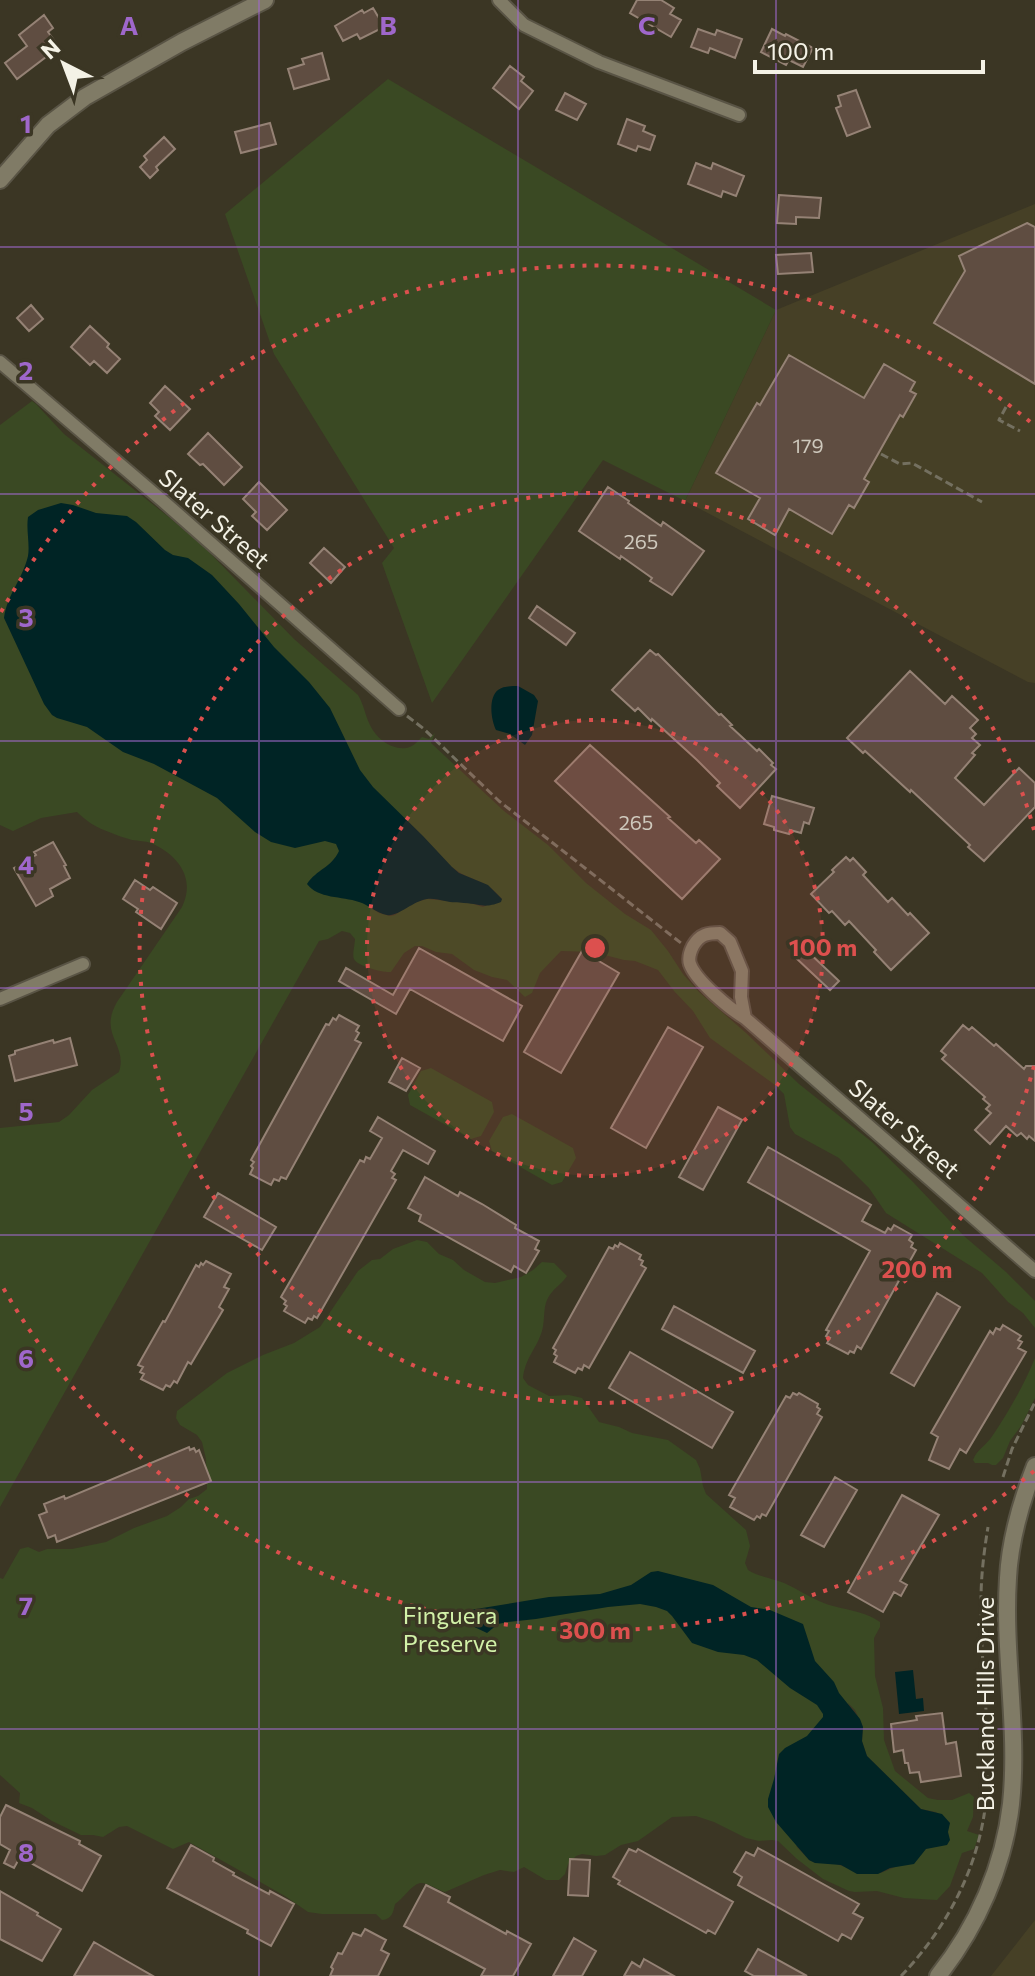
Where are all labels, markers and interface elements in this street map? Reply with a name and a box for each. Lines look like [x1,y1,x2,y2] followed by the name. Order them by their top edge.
[120,9,139,40] text: A
[379,9,397,40] text: B
[638,9,656,40] text: C
[24,24,104,104] north arrow
[755,24,983,74] scale bar
[35,33,65,64] text: N
[767,36,834,65] text: 100 m
[20,107,32,138] text: 1
[19,354,33,385] text: 2
[792,433,824,457] house number: 179
[154,462,276,574] street label: Slater Street
[624,529,658,553] house number: 265
[18,601,34,632] text: 3
[619,810,653,834] house number: 265
[18,848,34,879] text: 4
[789,932,857,961] text: 100 m
[581,934,609,962] centre of rings
[844,1072,966,1184] street label: Slater Street
[18,1095,34,1126] text: 5
[882,1254,952,1283] text: 200 m
[18,1342,34,1373] text: 6
[19,1589,33,1620] text: 7
[970,1597,999,1811] street label: Buckland Hills Drive
[403,1600,497,1657] park label: Finguera Preserve
[559,1615,631,1644] text: 300 m
[18,1836,34,1867] text: 8

